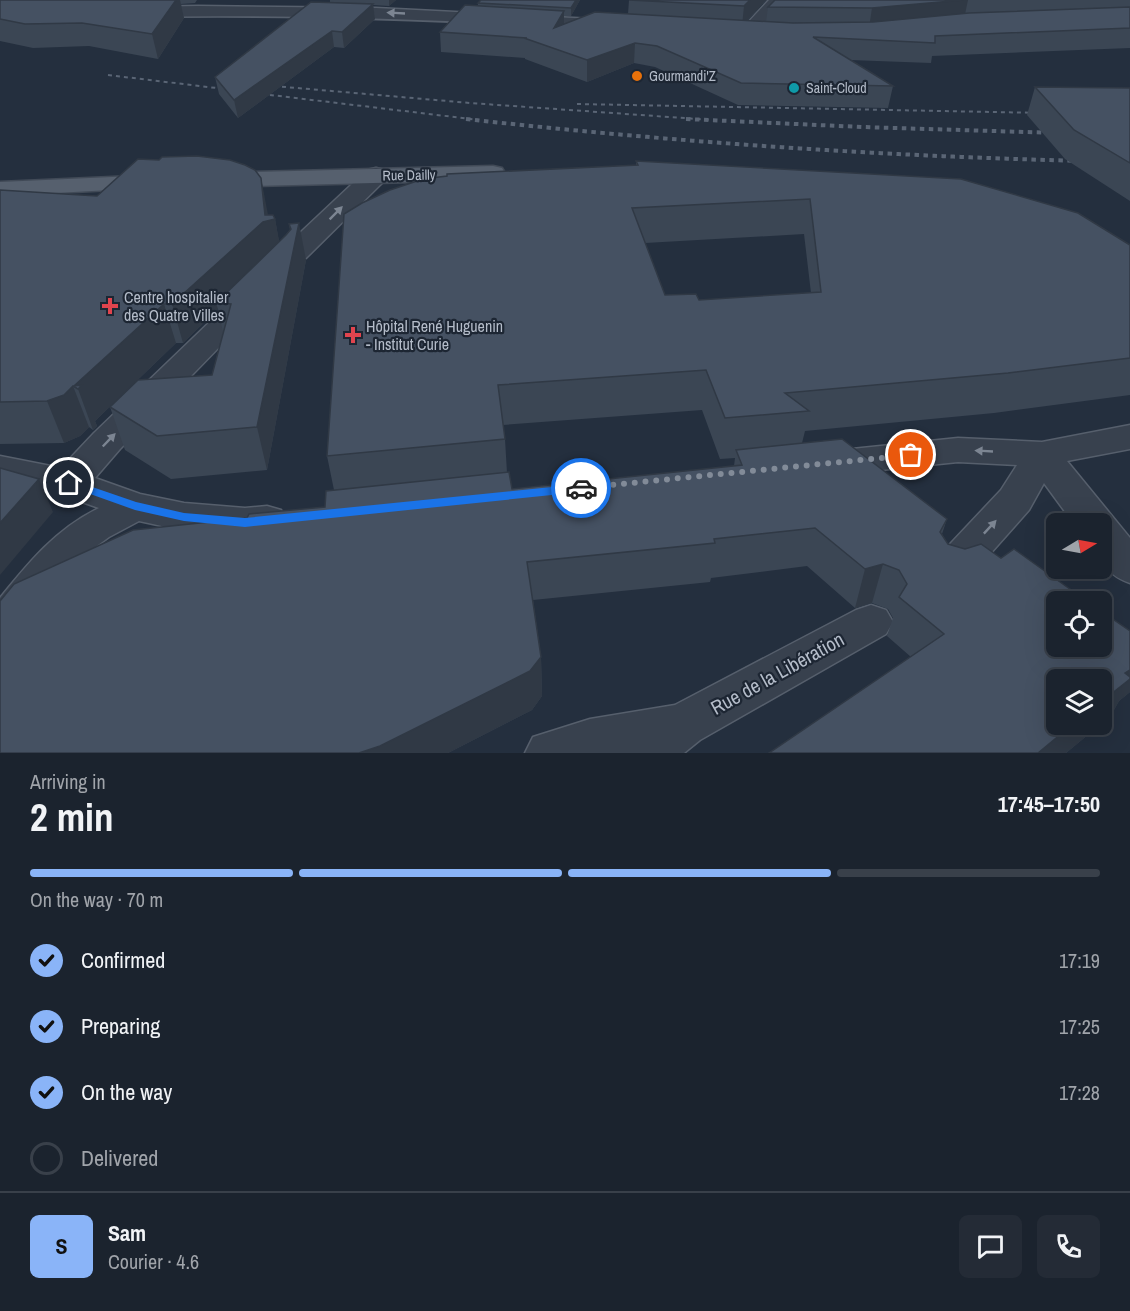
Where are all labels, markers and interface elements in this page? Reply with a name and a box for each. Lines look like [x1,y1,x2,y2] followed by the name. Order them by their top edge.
[386,9,405,18] one-way arrow
[649,67,716,85] place label: Gourmandi'Z
[630,69,644,83] marker: Gourmandi'Z
[806,79,867,97] place label: Saint-Cloud
[787,81,801,95] marker: Saint-Cloud
[382,166,436,184] street label: Rue Dailly
[328,207,342,221] one-way arrow
[124,286,229,326] place label: Centre hospitalier des Quatre Villes
[101,297,119,315] marker: Centre hospitalier des Quatre Villes
[366,315,503,355] place label: Hôpital René Huguenin - Institut Curie
[344,326,362,344] marker: Hôpital René Huguenin - Institut Curie
[885,429,936,480] pin
[101,433,115,447] one-way arrow
[894,438,927,471] icon: bag
[975,447,994,456] one-way arrow
[43,457,94,508] pin
[551,458,611,518] courier
[52,466,85,499] icon: home
[565,472,598,505] icon: car
[1046,513,1112,579] north arrow
[1046,513,1112,735] map controls
[983,520,996,535] one-way arrow
[1046,591,1112,657] button: locate
[705,625,849,721] street label: Rue de la Libération
[1046,669,1112,735] button: layers
[30,768,106,795] text: Arriving in
[998,789,1100,819] text: 17:45–17:50
[30,791,114,843] text: 2 min
[30,886,163,913] text: On the way · 70 m
[30,944,63,977] icon: check
[81,945,165,975] text: Confirmed
[1059,947,1100,974] text: 17:19
[30,1010,63,1043] icon: check
[81,1011,160,1041] text: Preparing
[1059,1013,1100,1040] text: 17:25
[30,1076,63,1109] icon: check
[81,1077,172,1107] text: On the way
[1059,1079,1100,1106] text: 17:28
[81,1143,158,1173] text: Delivered
[959,1215,1022,1278] button: chat
[1037,1215,1100,1278] button: phone
[108,1218,146,1248] text: Sam
[55,1231,68,1261] text: S
[108,1248,199,1275] text: Courier · 4.6

